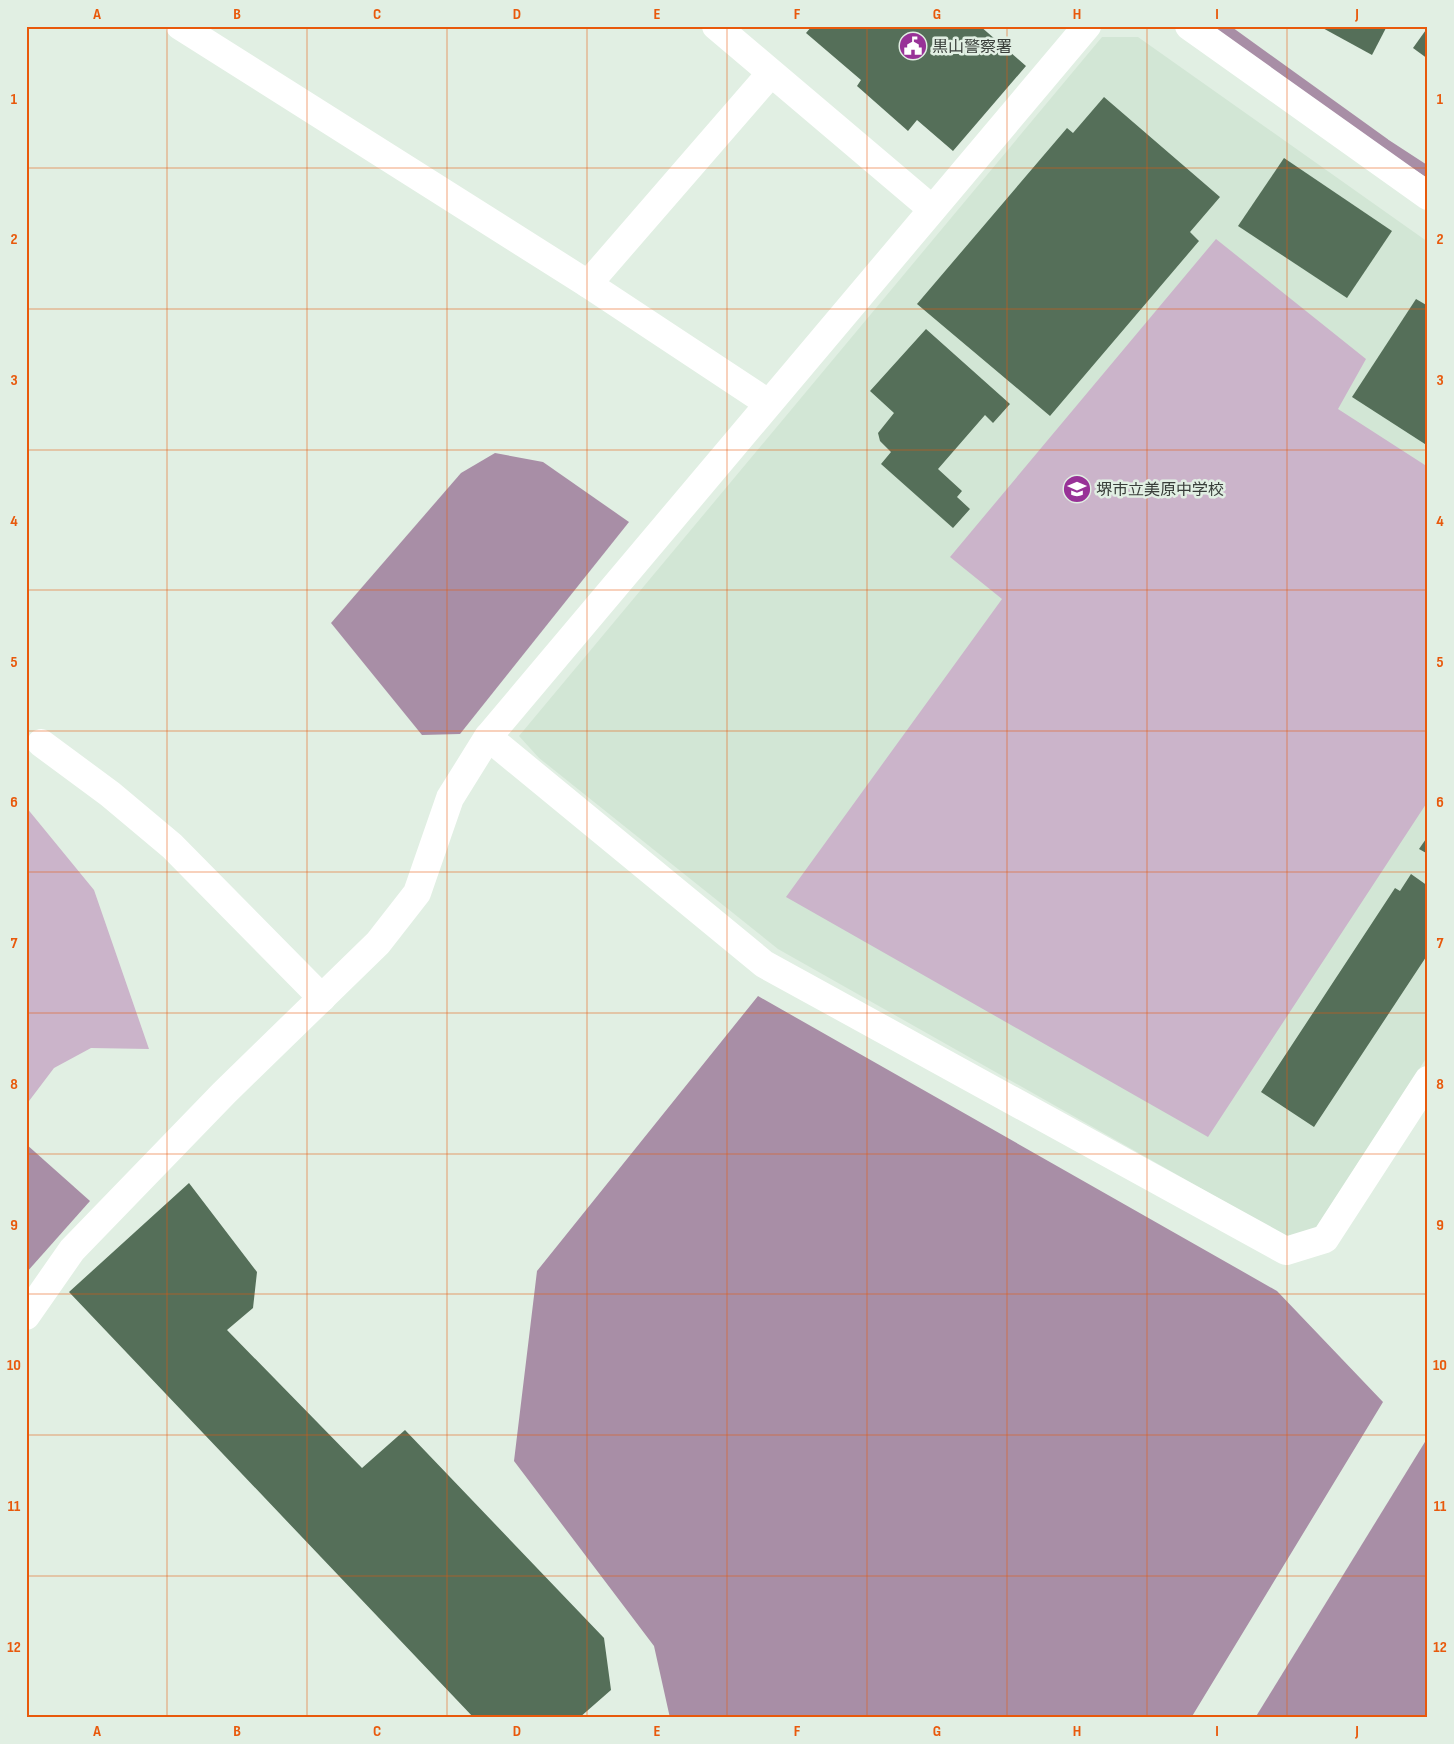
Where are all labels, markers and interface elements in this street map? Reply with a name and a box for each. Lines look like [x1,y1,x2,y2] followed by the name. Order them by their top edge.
[92,5,101,24] text: A
[233,5,241,24] text: B
[373,5,381,24] text: C
[513,5,521,24] text: D
[654,5,661,24] text: E
[794,5,801,24] text: F
[933,5,941,24] text: G
[1073,5,1081,24] text: H
[1215,5,1219,24] text: I
[1354,5,1359,24] text: J
[898,31,928,61] public building icon: 黒山警察署
[932,38,1012,57] place label: 黒山警察署
[11,90,18,109] text: 1
[1437,90,1444,109] text: 1
[10,230,18,249] text: 2
[1436,230,1444,249] text: 2
[10,371,18,390] text: 3
[1436,371,1444,390] text: 3
[1062,474,1092,504] school or university icon: 堺市立美原中学校
[1096,481,1224,500] place label: 堺市立美原中学校
[10,512,18,531] text: 4
[1436,512,1444,531] text: 4
[10,653,18,672] text: 5
[1436,653,1444,672] text: 5
[10,793,18,812] text: 6
[1436,793,1444,812] text: 6
[11,934,18,953] text: 7
[1437,934,1444,953] text: 7
[10,1075,18,1094] text: 8
[1436,1075,1444,1094] text: 8
[10,1216,18,1235] text: 9
[1436,1216,1444,1235] text: 9
[7,1356,21,1375] text: 10
[1433,1356,1447,1375] text: 10
[8,1497,21,1516] text: 11
[1434,1497,1447,1516] text: 11
[7,1638,21,1657] text: 12
[1433,1638,1447,1657] text: 12
[92,1722,101,1741] text: A
[233,1722,241,1741] text: B
[373,1722,381,1741] text: C
[513,1722,521,1741] text: D
[654,1722,661,1741] text: E
[794,1722,801,1741] text: F
[933,1722,941,1741] text: G
[1073,1722,1081,1741] text: H
[1215,1722,1219,1741] text: I
[1354,1722,1359,1741] text: J

